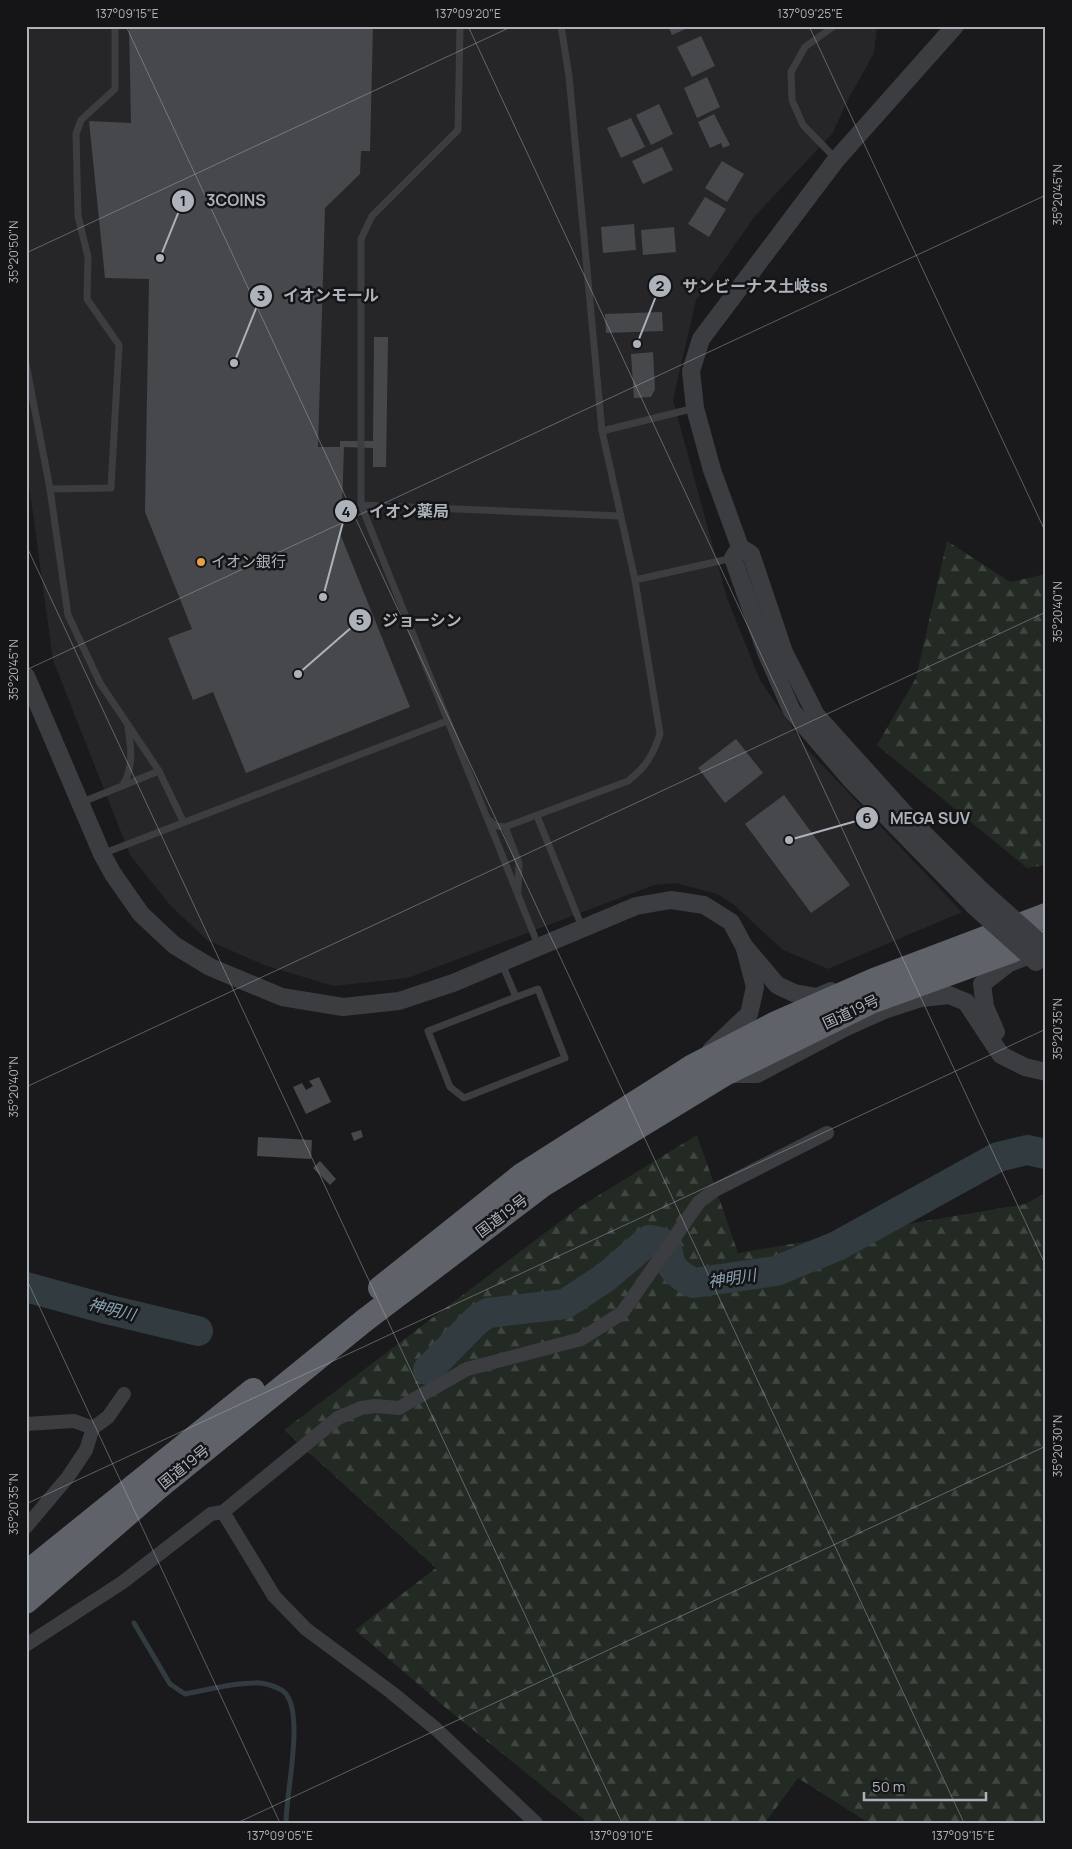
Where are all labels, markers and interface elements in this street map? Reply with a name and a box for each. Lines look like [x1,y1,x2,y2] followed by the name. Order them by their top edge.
[95,5,159,22] text: 137°09'15"E
[435,5,501,22] text: 137°09'20"E
[777,5,843,22] text: 137°09'25"E
[1049,164,1066,226] text: 35°20'45"N
[171,185,275,216] callout: 3COINS
[206,189,266,211] text: 3COINS
[180,190,186,211] text: 1
[5,221,22,283] text: 35°20'50"N
[647,270,837,301] callout: サンビーナス土岐ss
[656,275,665,296] text: 2
[682,275,828,297] text: サンビーナス土岐ss
[248,280,389,311] callout: イオンモール
[283,284,379,306] text: イオンモール
[257,285,265,306] text: 3
[334,496,459,527] callout: イオン薬局
[369,500,449,522] text: イオン薬局
[341,501,351,522] text: 4
[211,551,286,572] place label: イオン銀行
[195,556,207,568] marker: イオン銀行
[1049,581,1066,643] text: 35°20'40"N
[347,605,472,636] callout: ジョーシン
[356,609,365,630] text: 5
[382,609,462,631] text: ジョーシン
[5,639,22,701] text: 35°20'45"N
[854,803,980,834] callout: MEGA SUV
[862,807,872,828] text: 6
[890,807,971,829] text: MEGA SUV
[819,989,882,1034] street label: 国道19号
[1049,998,1066,1060] text: 35°20'35"N
[5,1056,22,1118] text: 35°20'40"N
[471,1189,532,1242] street label: 国道19号
[707,1263,759,1292] water label: 神明川
[86,1293,140,1326] water label: 神明川
[1049,1415,1066,1477] text: 35°20'30"N
[154,1440,214,1494] street label: 国道19号
[5,1473,22,1535] text: 35°20'35"N
[864,1769,987,1801] scale bar
[872,1776,906,1797] text: 50 m
[247,1827,313,1844] text: 137°09'05"E
[589,1827,653,1844] text: 137°09'10"E
[931,1827,995,1844] text: 137°09'15"E

